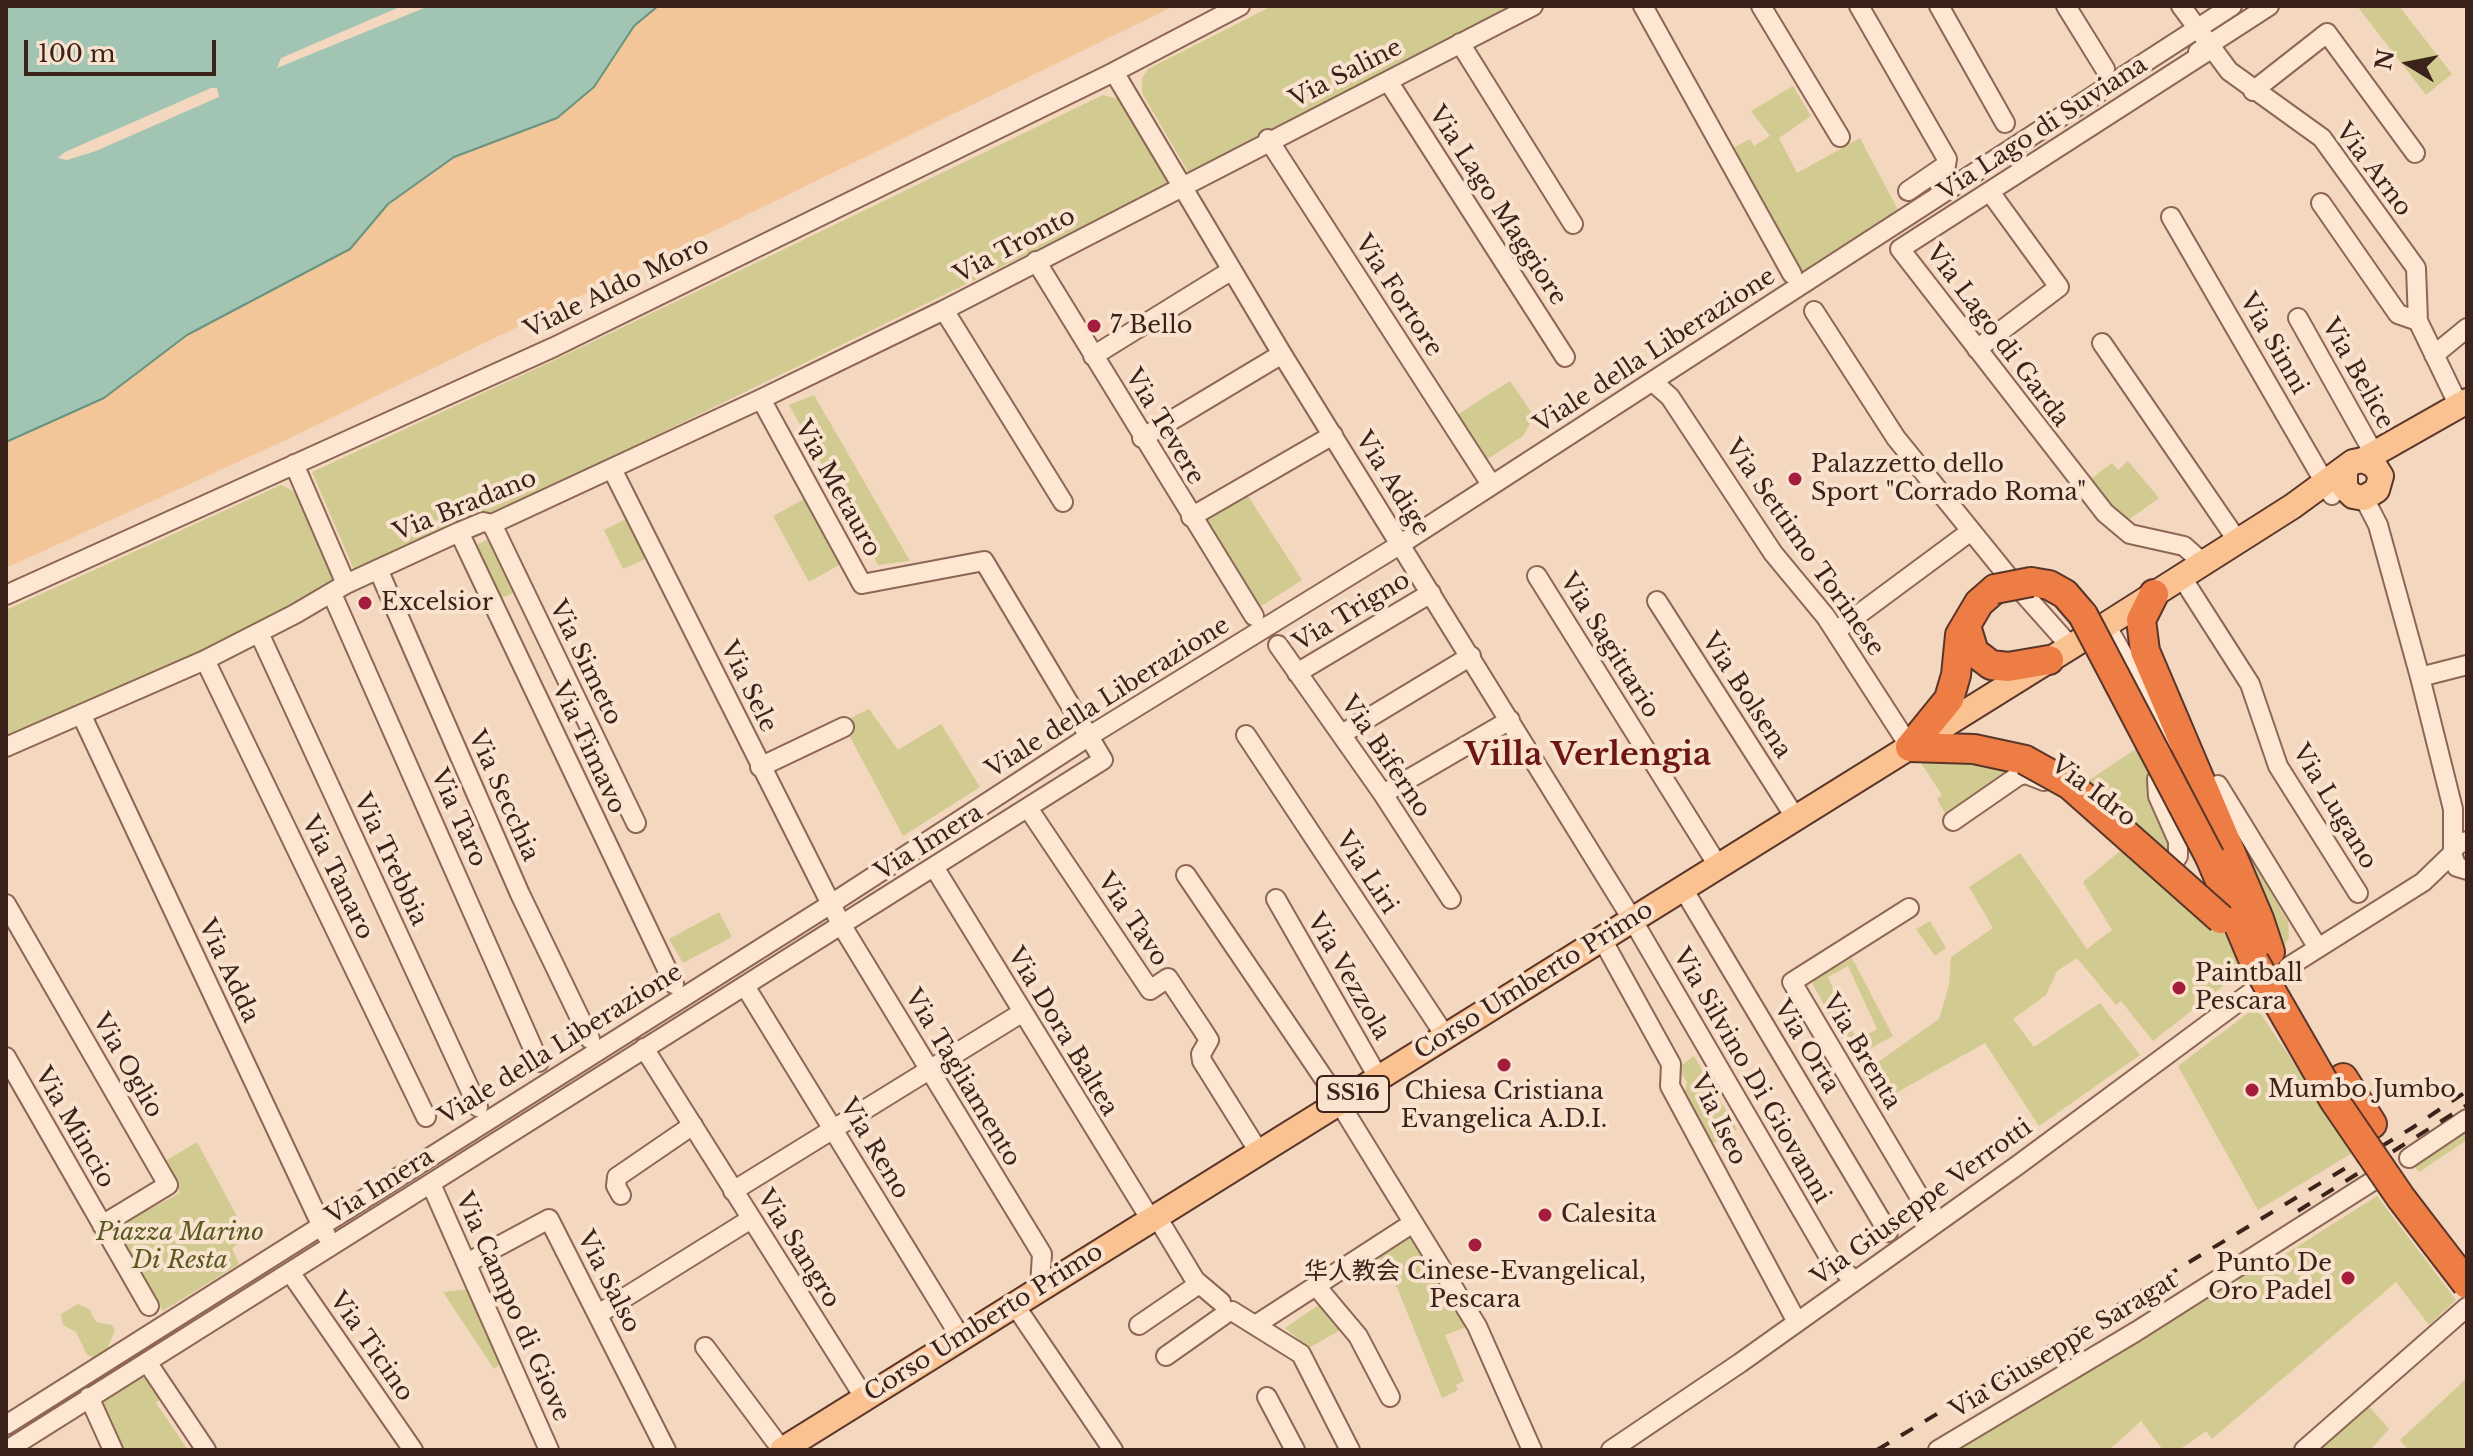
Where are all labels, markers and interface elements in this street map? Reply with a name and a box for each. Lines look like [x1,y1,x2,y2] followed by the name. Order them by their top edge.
[28,24,220,74] scale bar
[2369,24,2449,104] north arrow
[1285,33,1407,115] street label: Via Saline
[38,39,116,68] text: 100 m
[2370,47,2400,72] text: N
[1933,51,2153,207] street label: Via Lago di Suviana
[1422,101,1572,311] street label: Via Lago Maggiore
[2329,118,2417,222] street label: Via Arno
[950,202,1080,290] street label: Via Tronto
[1348,230,1448,362] street label: Via Fortore
[520,231,714,345] street label: Viale Aldo Moro
[1919,239,2075,433] street label: Via Lago di Garda
[1529,262,1781,440] street label: Viale della Liberazione
[2233,288,2313,400] street label: Via Sinni
[1110,312,1192,340] place label: 7 Bello
[2315,314,2399,434] street label: Via Belice
[1085,317,1103,335] marker: 7 Bello
[1118,364,1210,490] street label: Via Tevere
[788,416,886,562] street label: Via Metauro
[1349,427,1435,541] street label: Via Adige
[1718,434,1890,662] street label: Via Settimo Torinese
[1811,451,2086,507] place label: Palazzetto dello Sport "Corrado Roma"
[389,464,541,548] street label: Via Bradano
[1786,470,1804,488] marker: Palazzetto dello Sport "Corrado Roma"
[1289,566,1415,658] street label: Via Trigno
[1553,568,1665,724] street label: Via Sagittario
[381,589,493,617] place label: Excelsior
[356,594,374,612] marker: Excelsior
[542,596,628,730] street label: Via Simeto
[981,611,1235,785] street label: Viale della Liberazione
[1695,628,1797,764] street label: Via Bolsena
[714,637,782,737] street label: Via Sele
[545,678,631,818] street label: Via Timavo
[1334,691,1436,823] street label: Via Biferno
[461,726,545,866] street label: Via Secchia
[1465,737,1711,775] district label: Villa Verlengia
[2286,739,2382,875] street label: Via Lugano
[2045,751,2141,833] street label: Via Idro
[424,765,492,871] street label: Via Taro
[347,789,433,931] street label: Via Trebbia
[870,799,988,887] street label: Via Imera
[295,812,379,944] street label: Via Tanaro
[1329,826,1403,920] street label: Via Liri
[1090,868,1174,972] street label: Via Tavo
[1409,896,1659,1066] street label: Corso Umberto Primo
[1300,909,1396,1045] street label: Via Vezzola
[192,915,264,1027] street label: Via Adda
[1000,943,1124,1121] street label: Via Dora Baltea
[1666,943,1836,1209] street label: Via Silvino Di Giovanni
[434,958,688,1132] street label: Viale della Liberazione
[2195,960,2303,1016] place label: Paintball Pescara
[2170,979,2188,997] marker: Paintball Pescara
[898,984,1026,1172] street label: Via Tagliamento
[1815,989,1907,1115] street label: Via Brenta
[1767,995,1845,1099] street label: Via Orta
[86,1009,168,1123] street label: Via Oglio
[1495,1056,1513,1074] marker: Chiesa Cristiana Evangelica A.D.I.
[28,1063,120,1193] street label: Via Mincio
[1684,1070,1752,1170] street label: Via Iseo
[1317,1076,1389,1112] road number: SS16
[2268,1076,2456,1104] place label: Mumbo Jumbo
[1401,1078,1607,1134] place label: Chiesa Cristiana Evangelica A.D.I.
[2243,1081,2261,1099] marker: Mumbo Jumbo
[833,1094,915,1204] street label: Via Reno
[1806,1113,2038,1293] street label: Via Giuseppe Verrotti
[321,1143,439,1231] street label: Via Imera
[750,1185,846,1313] street label: Via Sangro
[448,1188,576,1426] street label: Via Campo di Giove
[1561,1201,1657,1229] place label: Calesita
[1536,1206,1554,1224] marker: Calesita
[96,1219,264,1275] park label: Piazza Marino Di Resta
[570,1226,646,1338] street label: Via Salso
[1466,1236,1484,1254] marker: 华人教会 Cinese-Evangelical, Pescara
[859,1238,1109,1408] street label: Corso Umberto Primo
[2208,1250,2332,1306] place label: Punto De Oro Padel
[1304,1258,1646,1314] place label: 华人教会 Cinese-Evangelical, Pescara
[1945,1267,2183,1425] street label: Via Giuseppe Saragat
[2339,1269,2357,1287] marker: Punto De Oro Padel
[323,1287,419,1407] street label: Via Ticino

